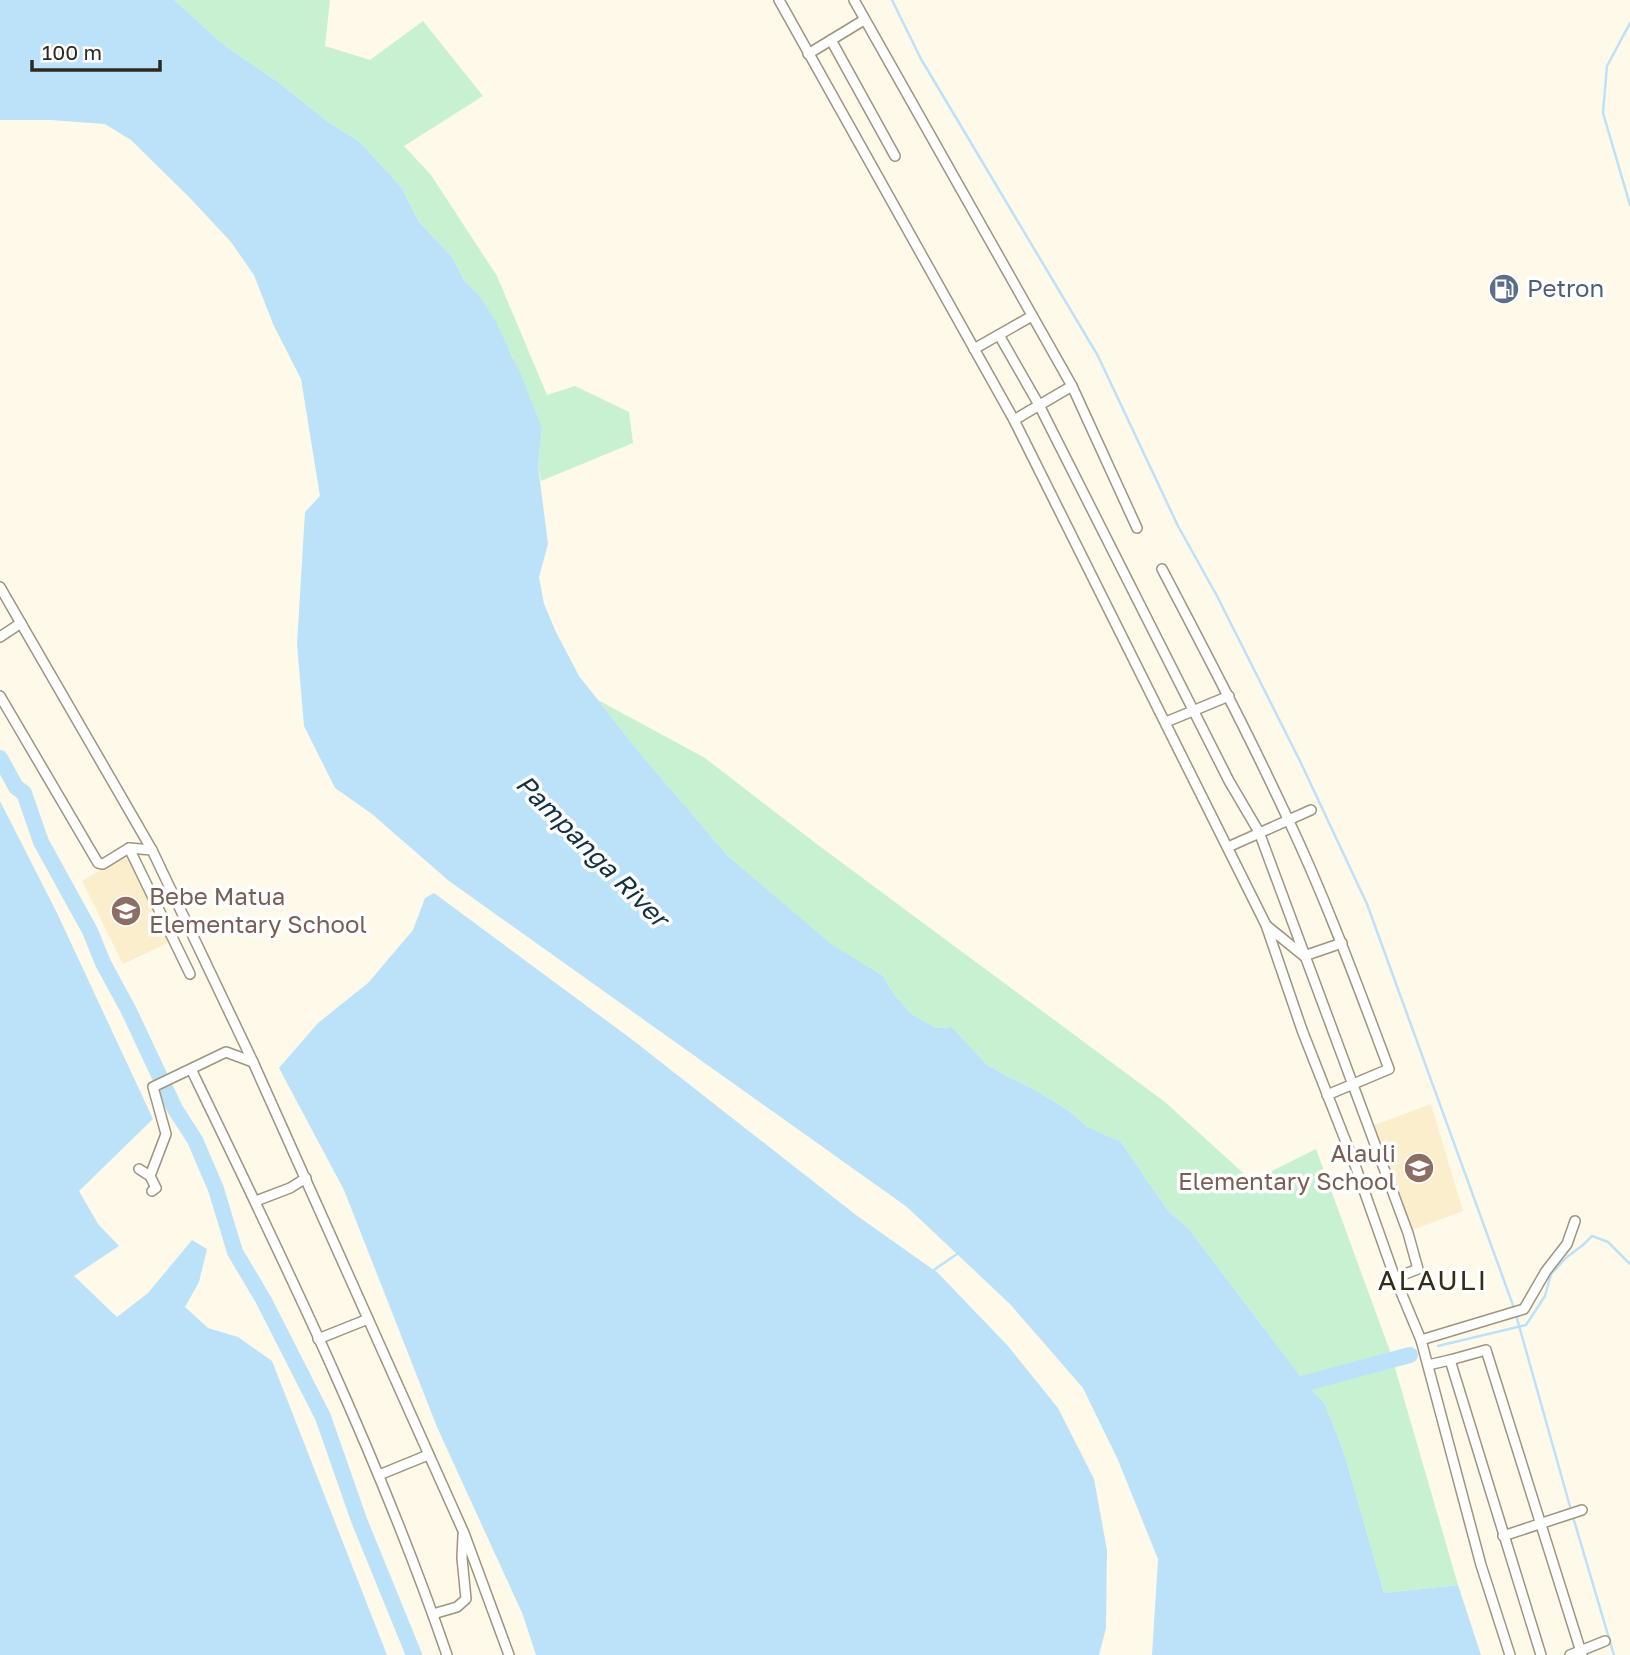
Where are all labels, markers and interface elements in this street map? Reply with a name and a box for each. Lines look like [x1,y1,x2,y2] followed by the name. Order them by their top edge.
[32,28,159,72] scale bar
[42,39,102,65] text: 100 m
[1487,272,1521,306] fuel station icon: Petron
[1527,273,1604,302] place label: Petron
[510,768,678,936] water label: Pampanga River
[149,881,367,938] place label: Bebe Matua Elementary School
[109,894,143,928] school or university icon: Bebe Matua Elementary School
[1178,1138,1396,1195] place label: Alauli Elementary School
[1402,1151,1436,1185] school or university icon: Alauli Elementary School
[1378,1263,1488,1296] district label: ALAULI

